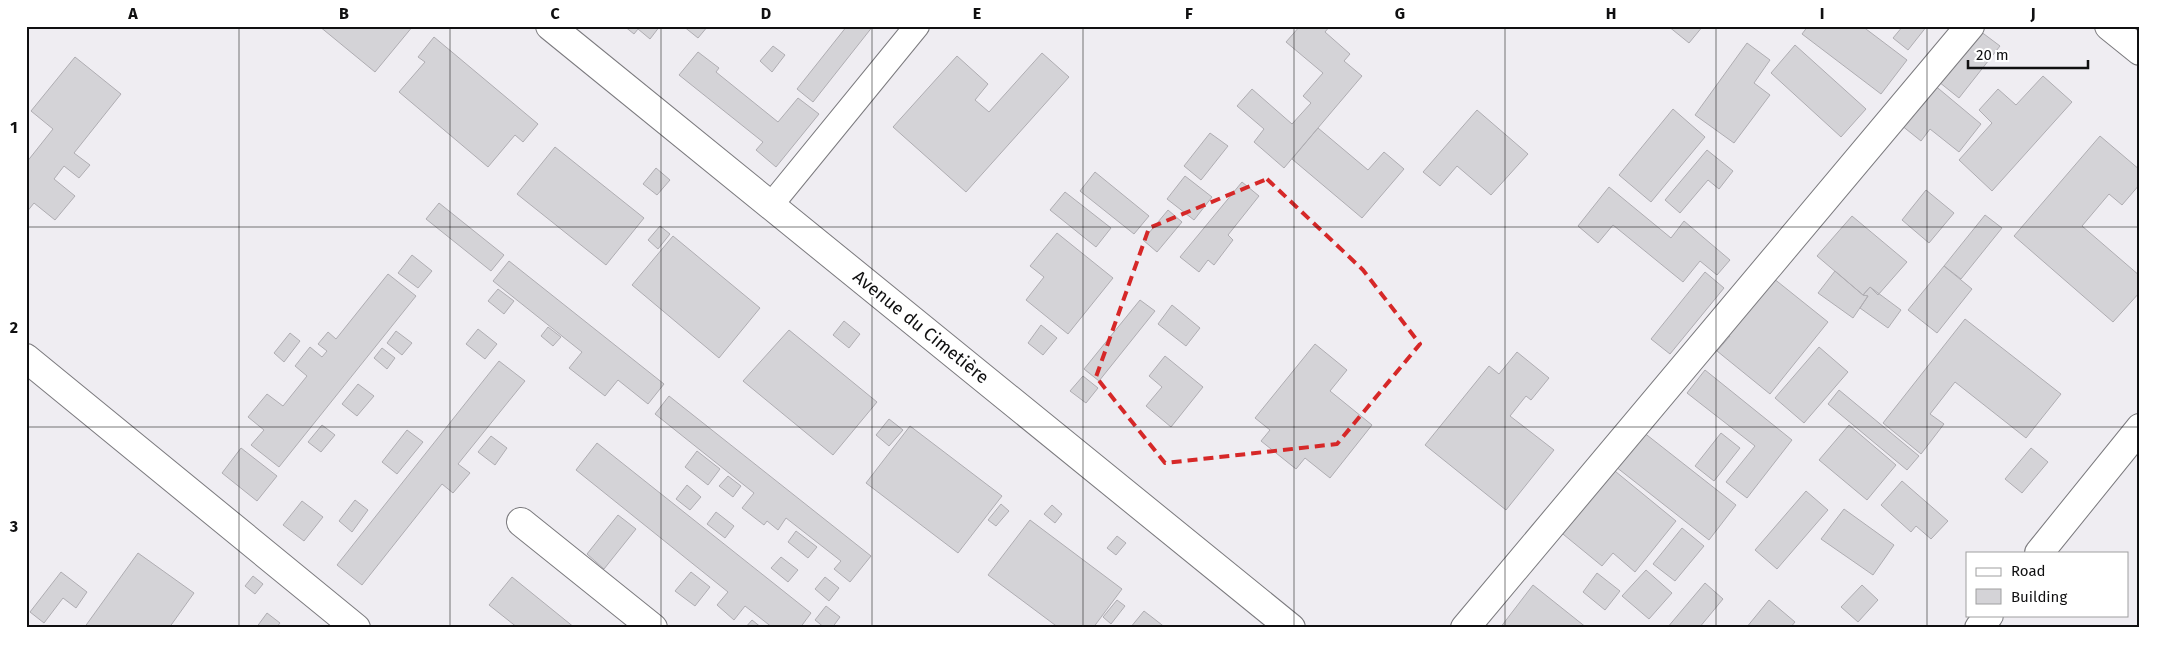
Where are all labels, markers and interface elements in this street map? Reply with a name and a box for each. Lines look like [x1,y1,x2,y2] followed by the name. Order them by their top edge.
[127,4,138,23] text: A
[339,4,349,23] text: B
[550,4,560,23] text: C
[761,4,771,23] text: D
[973,4,981,23] text: E
[1185,4,1193,23] text: F
[1395,4,1405,23] text: G
[1606,4,1616,23] text: H
[1820,4,1824,23] text: I
[2029,4,2036,23] text: J
[1968,38,2088,70] scale bar
[1976,46,2009,64] text: 20 m
[10,118,18,137] text: 1
[849,265,993,389] street label: Avenue du Cimetière
[10,318,18,337] text: 2
[9,517,18,536] text: 3
[1966,552,2128,616] legend
[2011,562,2046,580] text: Road
[2011,588,2067,606] text: Building

